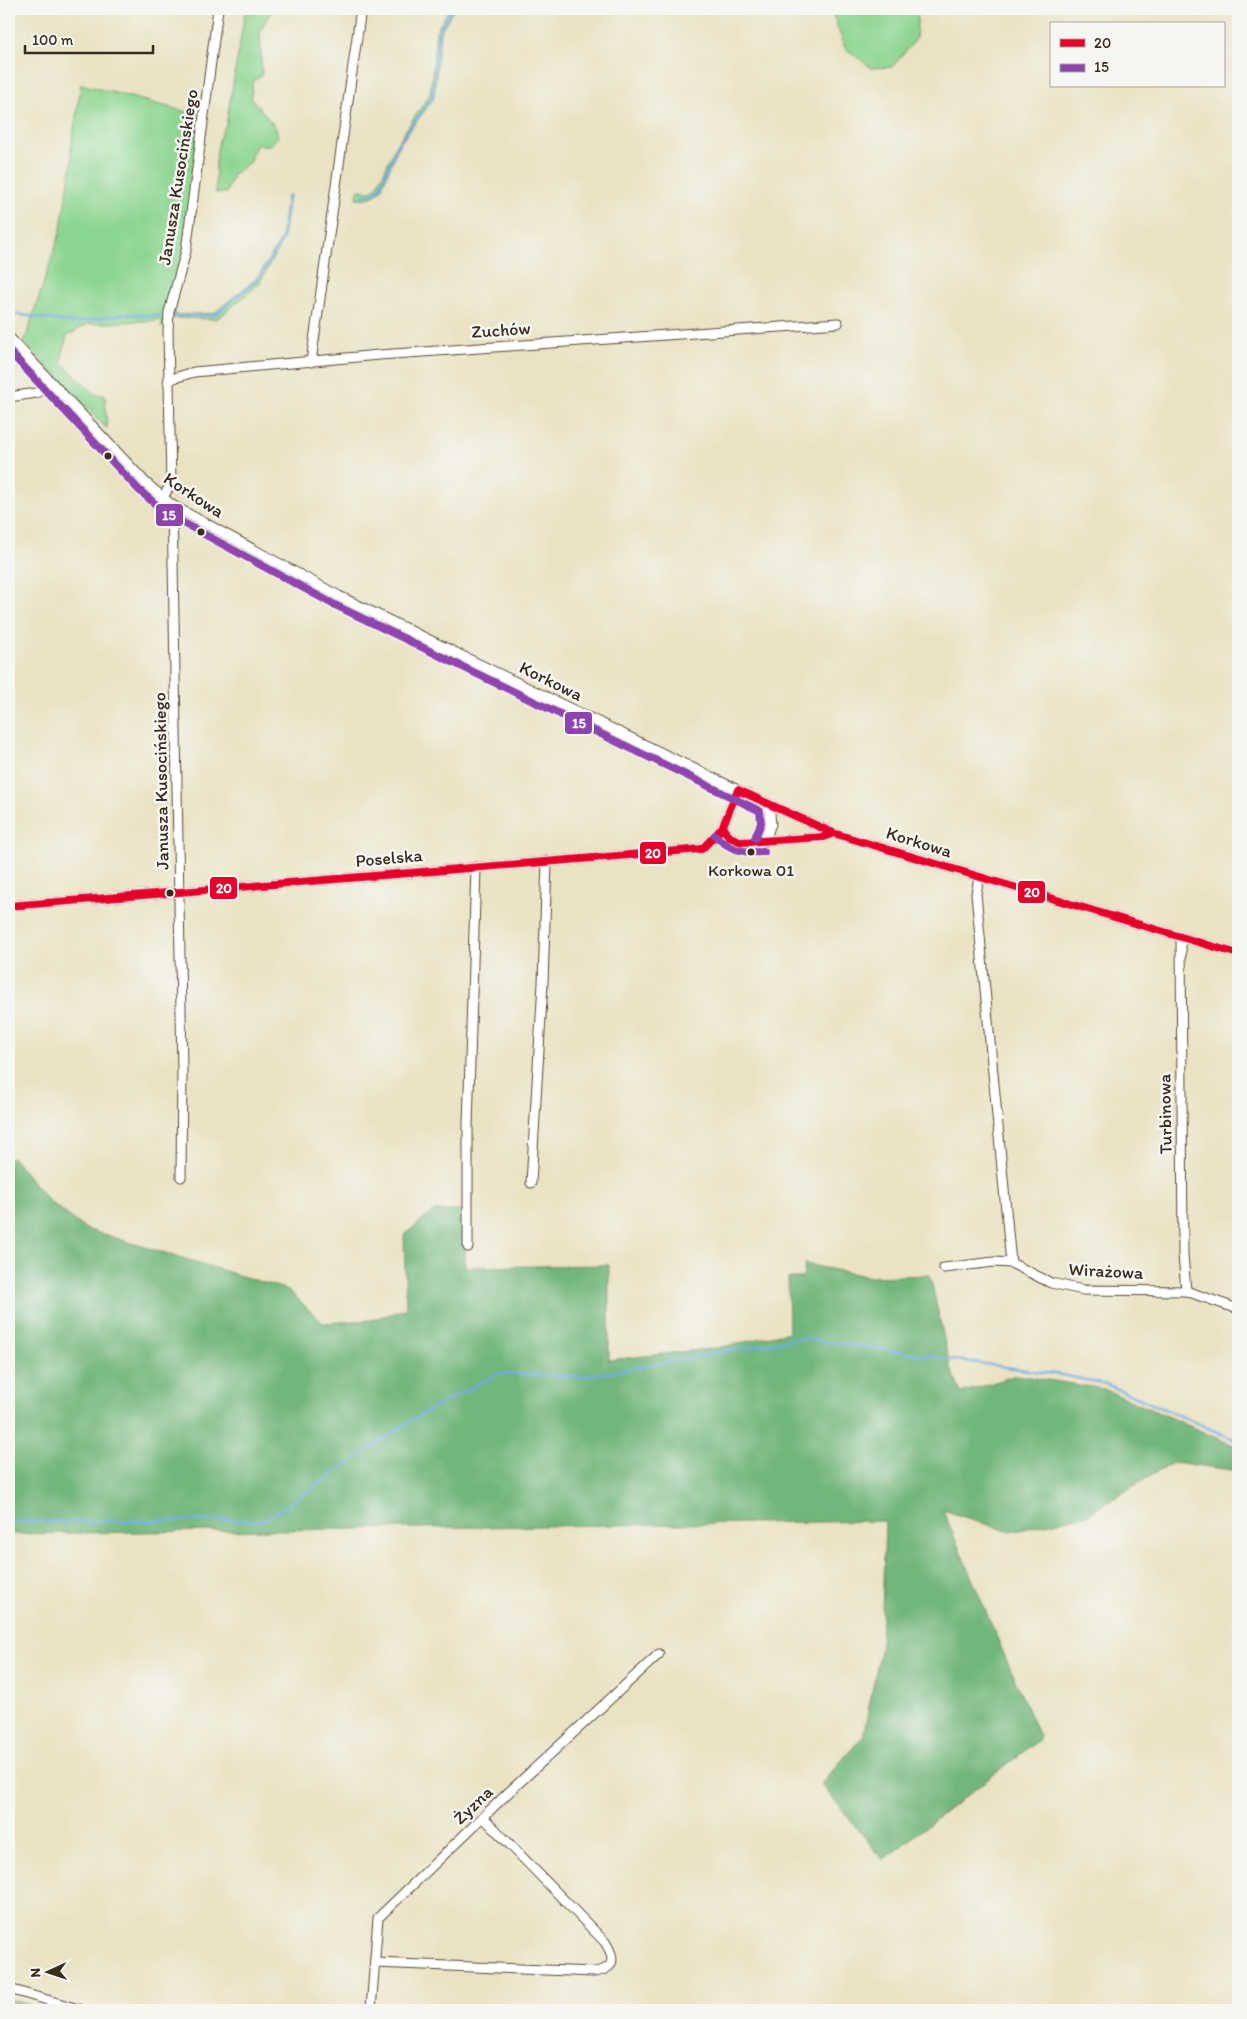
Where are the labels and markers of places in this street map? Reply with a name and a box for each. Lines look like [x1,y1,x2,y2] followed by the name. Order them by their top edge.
[103,451,113,461] unlabelled marker
[196,527,206,537] unlabelled marker
[746,847,756,857] marker: Korkowa 01
[708,860,794,880] place label: Korkowa 01
[165,888,175,898] unlabelled marker

